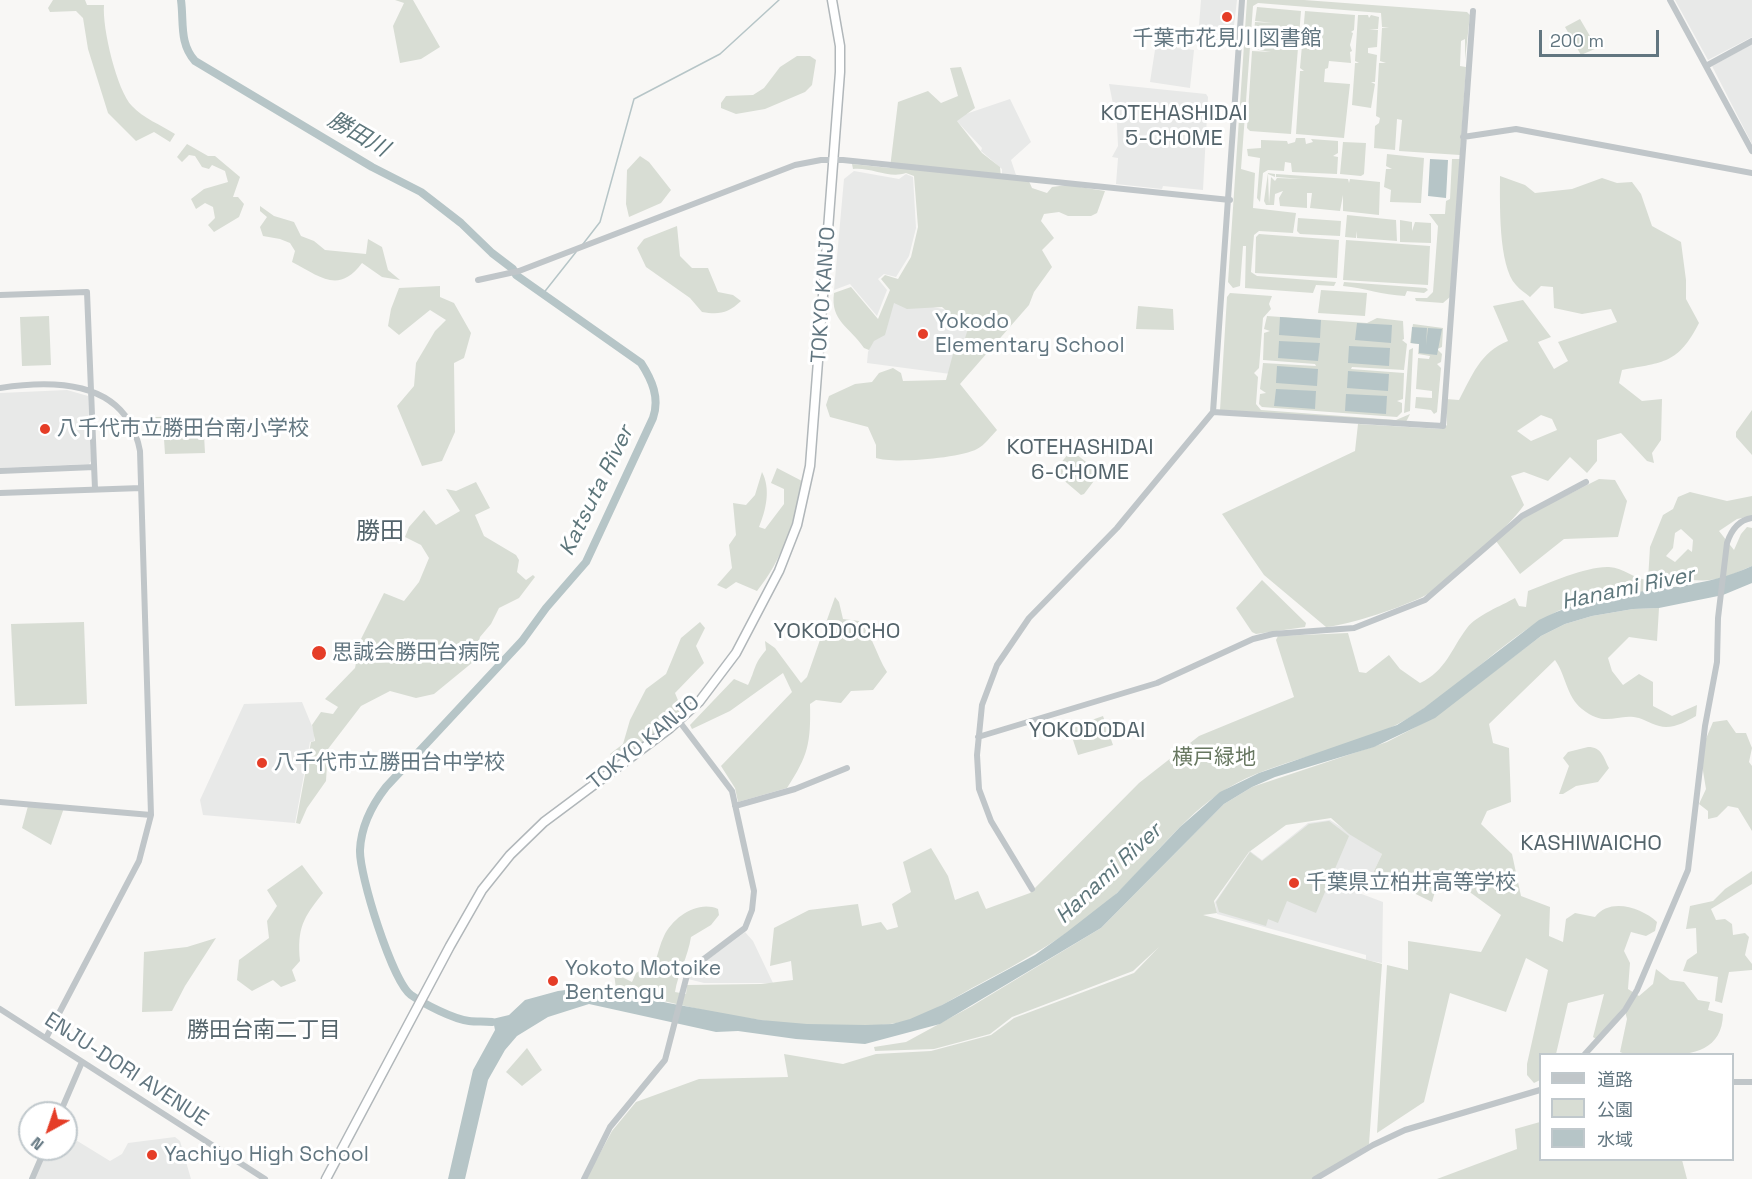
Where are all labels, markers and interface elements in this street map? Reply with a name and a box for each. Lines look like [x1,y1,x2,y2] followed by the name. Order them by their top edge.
[1220,10,1234,24] marker: 千葉市花見川図書館
[1542,18,1662,56] scale bar
[1133,26,1321,52] place label: 千葉市花見川図書館
[1550,29,1604,52] text: 200 m
[1091,101,1257,152] district label: KOTEHASHIDAI 5-CHOME
[323,107,393,163] water label: 勝田川
[807,226,841,364] street label: TOKYO KANJO
[935,309,1125,359] place label: Yokodo Elementary School
[916,327,930,341] marker: Yokodo Elementary School
[57,416,309,442] place label: 八千代市立勝田台南小学校
[38,422,52,436] marker: 八千代市立勝田台南小学校
[554,422,640,560] water label: Katsuta River
[997,435,1163,487] district label: KOTEHASHIDAI 6-CHOME
[356,518,404,546] district label: 勝田
[1559,562,1697,616] water label: Hanami River
[767,619,907,645] district label: YOKODOCHO
[332,640,500,666] place label: 思誠会勝田台病院
[310,644,328,662] marker: 思誠会勝田台病院
[583,690,705,796] street label: TOKYO KANJO
[1022,718,1152,744] district label: YOKODODAI
[1172,745,1256,771] park label: 横戸緑地
[274,750,505,776] place label: 八千代市立勝田台中学校
[255,756,269,770] marker: 八千代市立勝田台中学校
[1051,818,1167,930] water label: Hanami River
[1512,831,1670,857] district label: KASHIWAICHO
[1306,870,1516,896] place label: 千葉県立柏井高等学校
[1287,876,1301,890] marker: 千葉県立柏井高等学校
[565,956,721,1006] place label: Yokoto Motoike Bentengu
[546,974,560,988] marker: Yokoto Motoike Bentengu
[39,1008,213,1132] street label: ENJU-DORI AVENUE
[187,1018,341,1044] district label: 勝田台南二丁目
[1539,1053,1734,1161] legend
[1597,1068,1633,1091] text: 道路
[1597,1098,1633,1121] text: 公園
[18,1101,78,1161] north arrow
[1597,1128,1633,1151] text: 水域
[27,1132,48,1155] text: N
[164,1142,369,1168] place label: Yachiyo High School
[145,1148,159,1162] marker: Yachiyo High School

